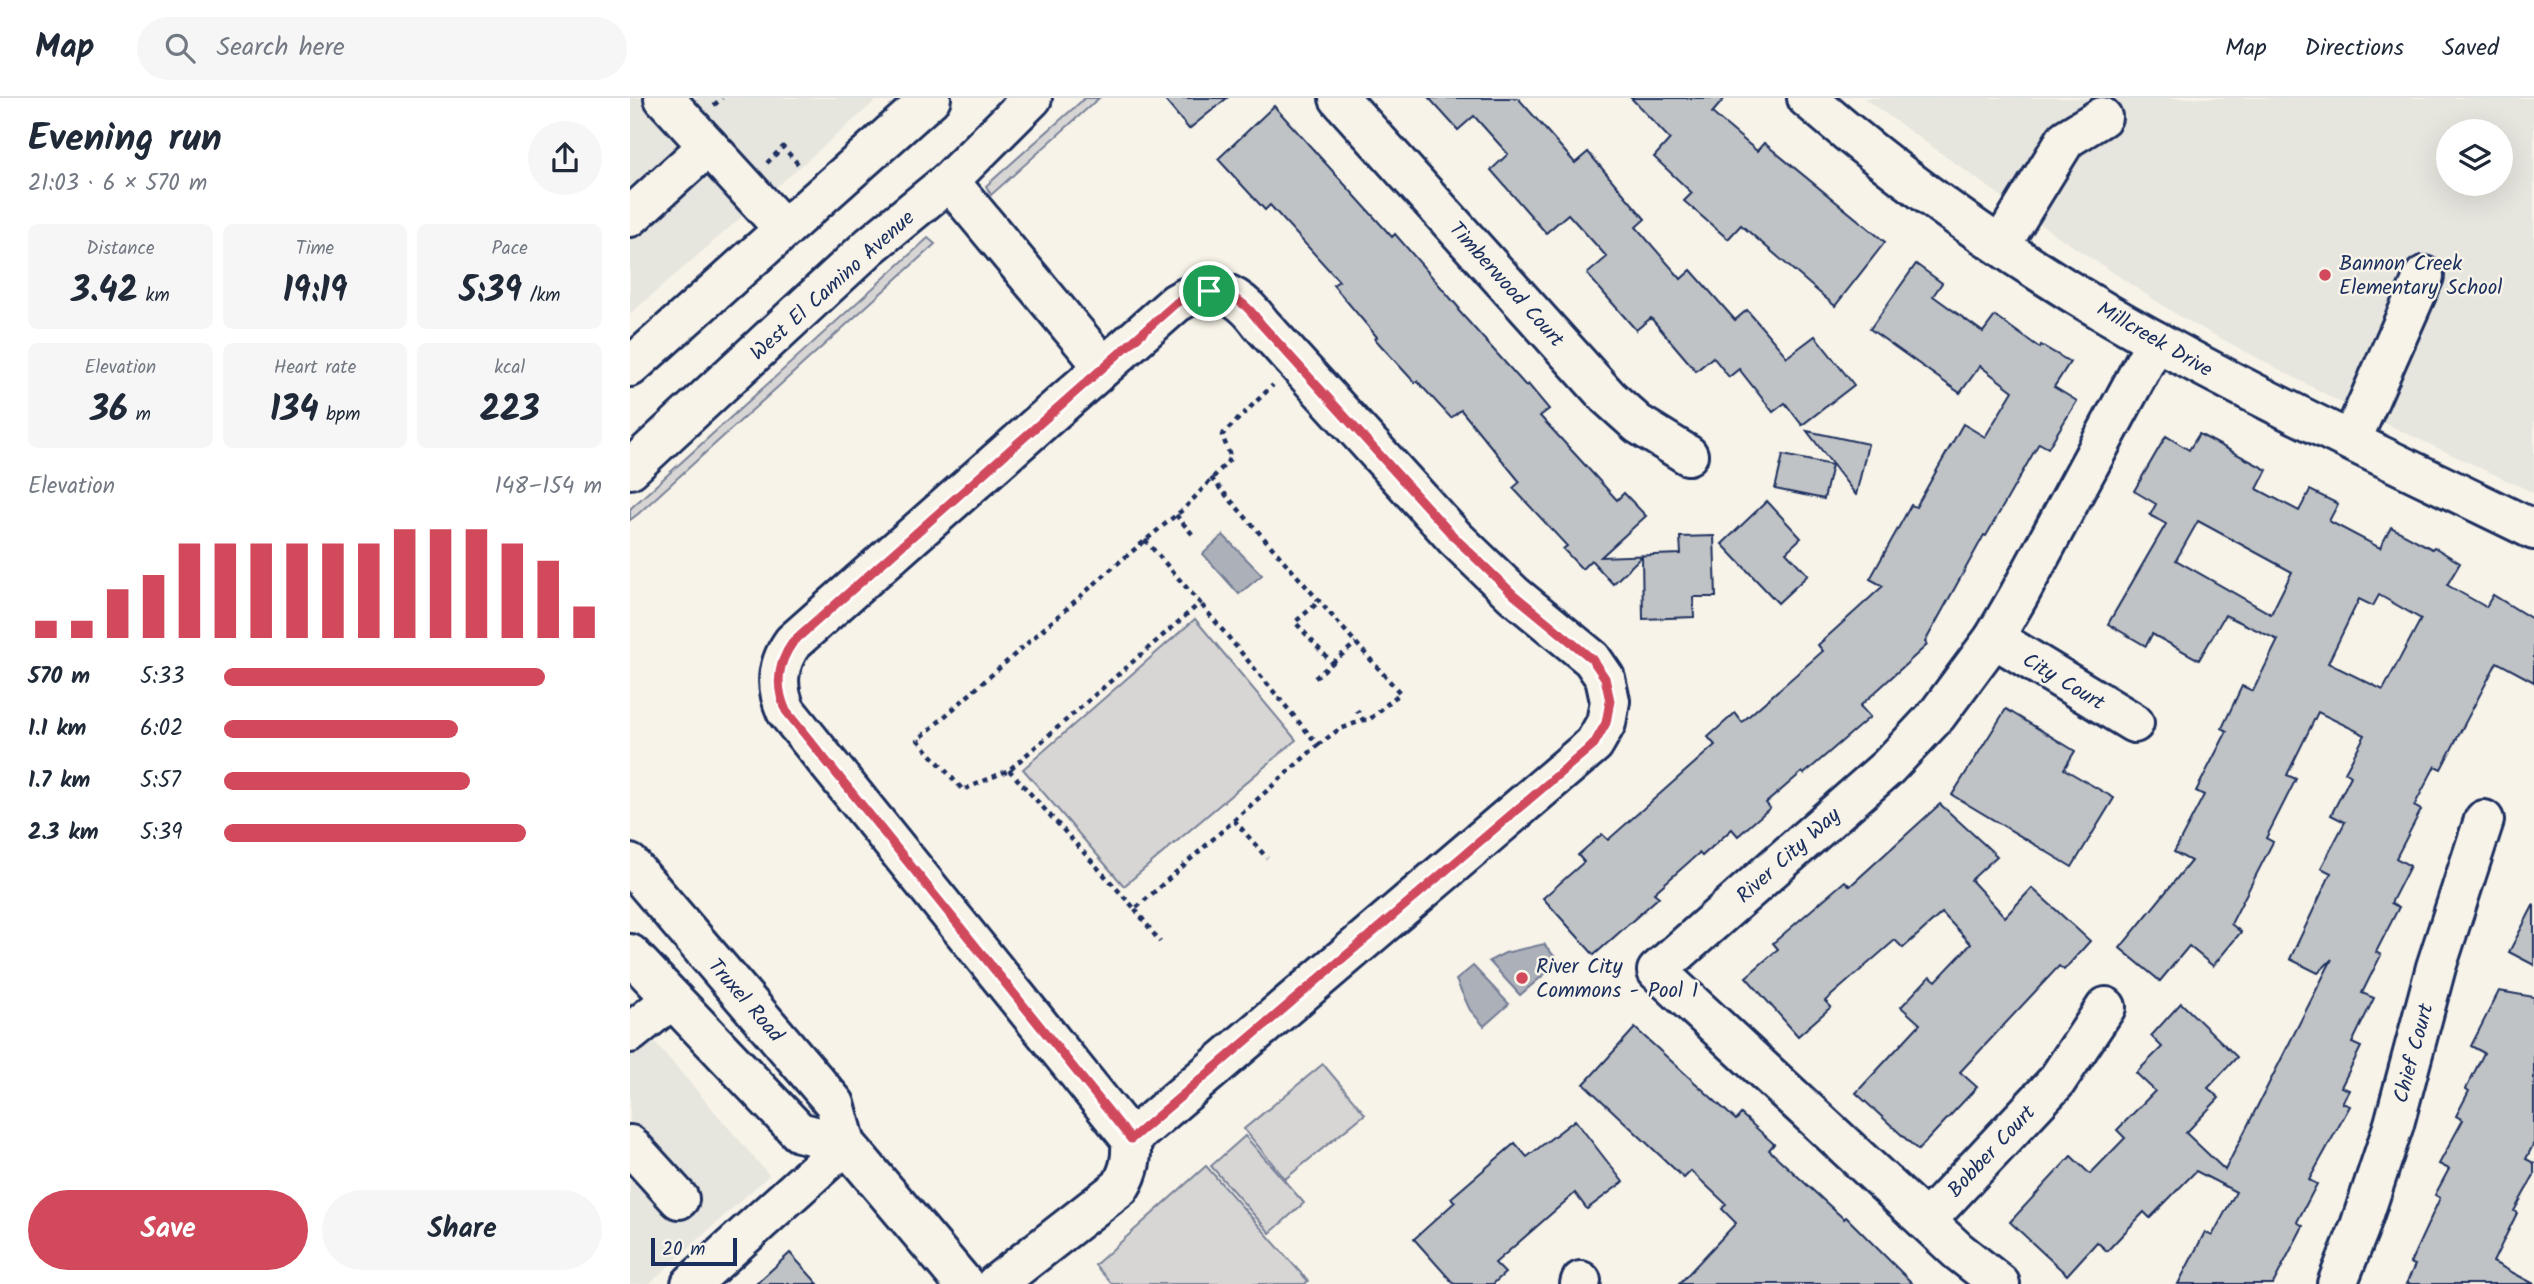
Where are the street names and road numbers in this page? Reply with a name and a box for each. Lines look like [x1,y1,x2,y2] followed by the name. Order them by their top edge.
[743,202,923,369] street label: West El Camino Avenue
[1440,215,1572,356] street label: Timberwood Court
[2090,294,2219,387] street label: Millcreek Drive
[2016,645,2112,720] street label: City Court
[1729,800,1849,912] street label: River City Way
[699,952,791,1051] street label: Truxel Road
[2385,999,2444,1107] street label: Chief Court
[1940,1097,2045,1206] street label: Bobber Court

